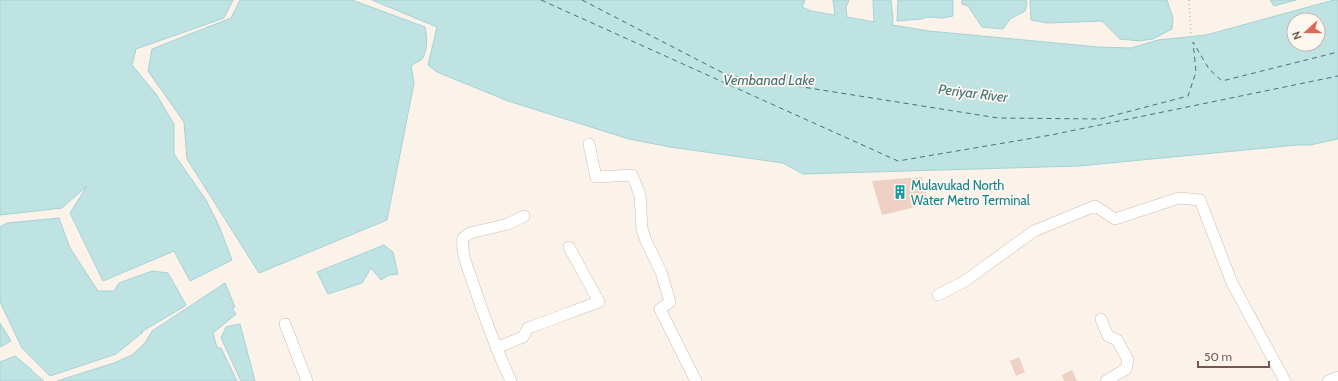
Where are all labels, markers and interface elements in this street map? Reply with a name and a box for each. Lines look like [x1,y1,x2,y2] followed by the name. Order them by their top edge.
[1286,12,1326,52] north arrow
[1289,29,1305,42] text: N
[723,71,815,89] water label: Vembanad Lake
[937,80,1009,106] water label: Periyar River
[911,177,1030,208] place label: Mulavukad North Water Metro Terminal
[892,184,908,200] building icon: Mulavukad North Water Metro Terminal
[1198,343,1269,369] scale bar
[1204,349,1232,364] text: 50 m

